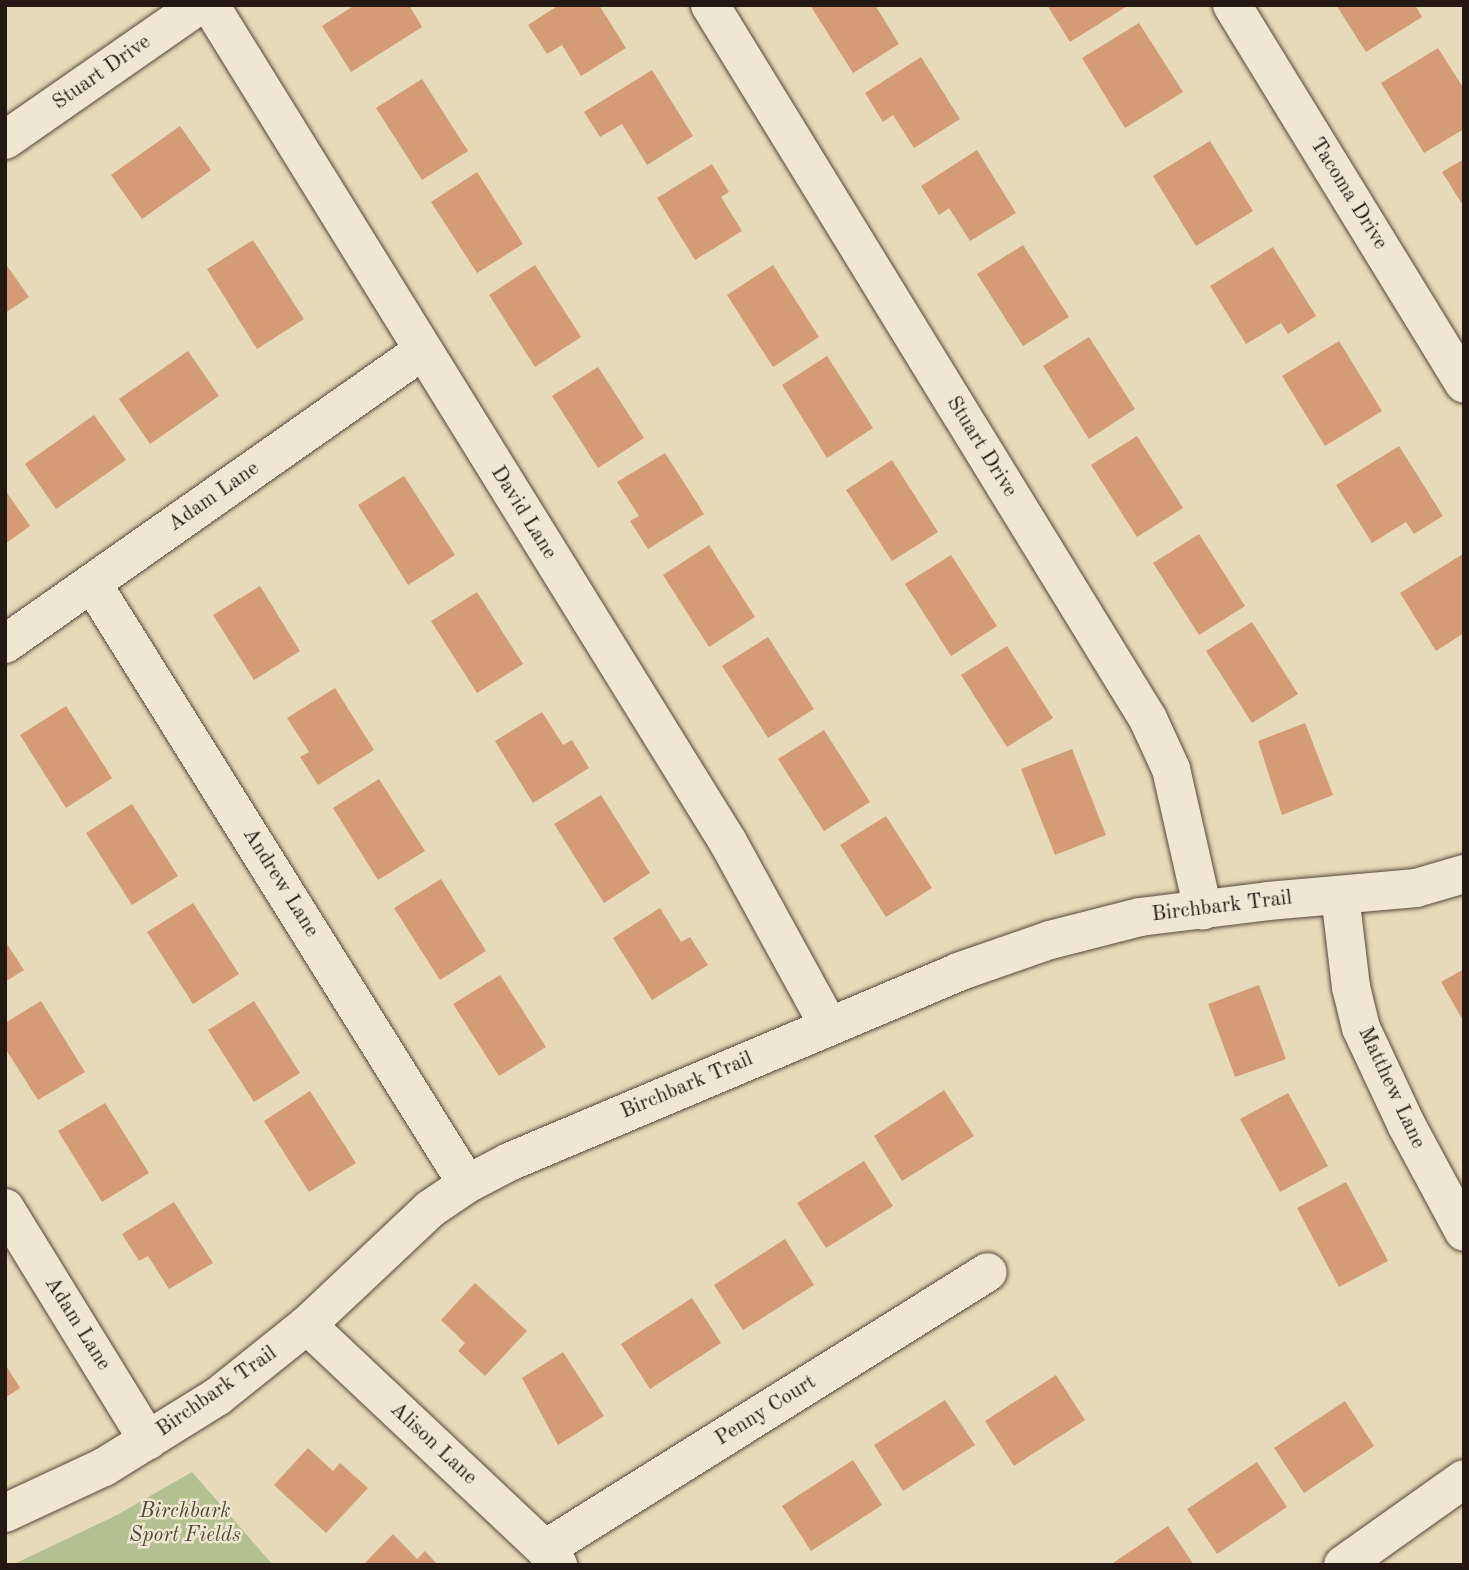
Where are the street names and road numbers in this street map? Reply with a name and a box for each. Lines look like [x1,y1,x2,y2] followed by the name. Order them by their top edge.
[48,30,156,116] street label: Stuart Drive
[1304,133,1392,255] street label: Tacoma Drive
[940,392,1022,502] street label: Stuart Drive
[164,456,264,538] street label: Adam Lane
[484,462,562,564] street label: David Lane
[236,824,324,942] street label: Andrew Lane
[1150,886,1294,928] street label: Birchbark Trail
[1352,1023,1430,1153] street label: Matthew Lane
[617,1047,757,1125] street label: Birchbark Trail
[38,1273,116,1375] street label: Adam Lane
[152,1341,282,1443] street label: Birchbark Trail
[711,1370,821,1452] street label: Penny Court
[384,1397,482,1491] street label: Alison Lane

